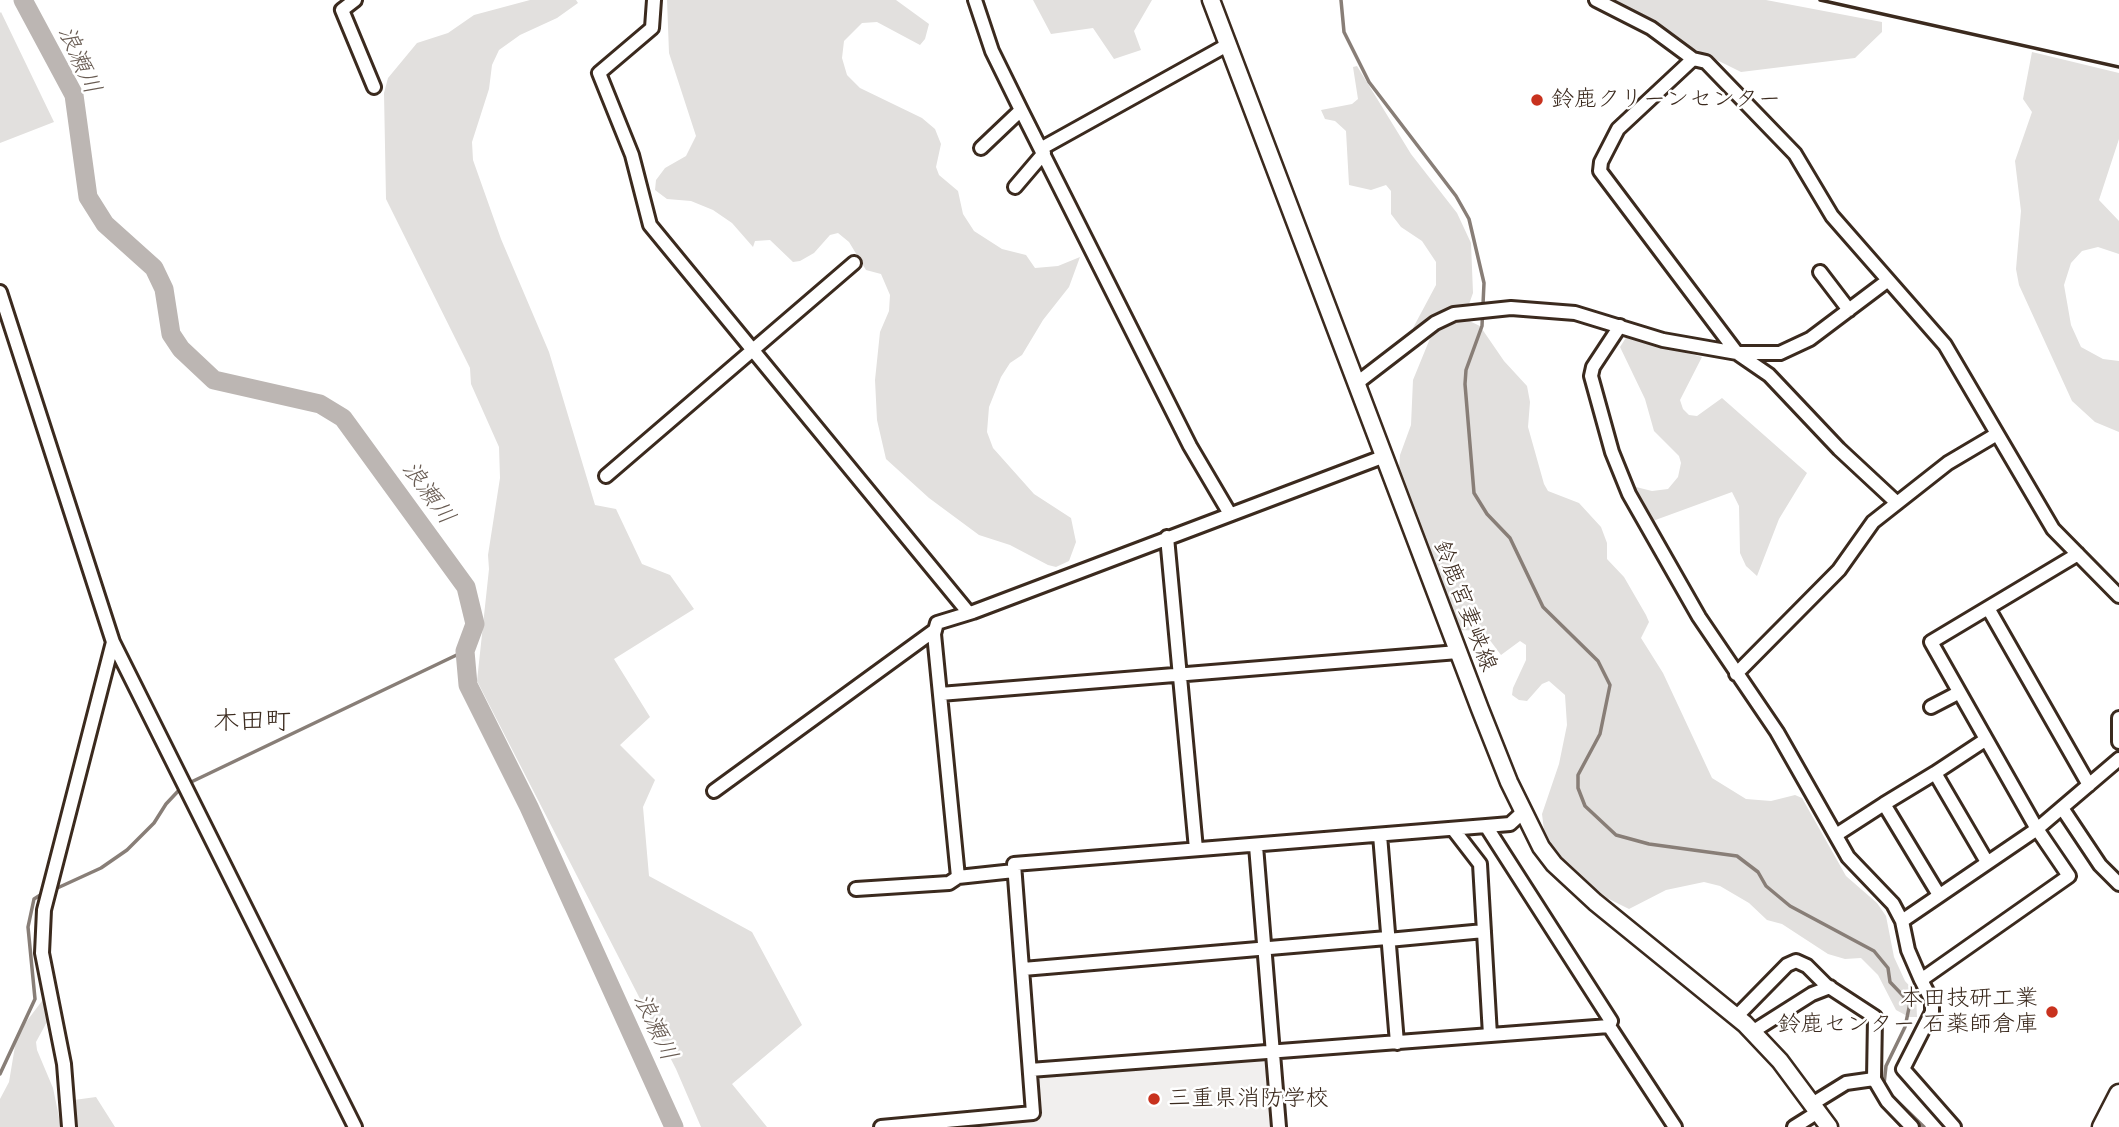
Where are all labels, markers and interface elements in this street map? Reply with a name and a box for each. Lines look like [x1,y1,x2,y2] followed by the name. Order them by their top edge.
[51,21,107,99] water label: 浪瀬川
[1551,86,1781,114] place label: 鈴鹿クリーンセンター
[1529,92,1545,108] marker: 鈴鹿クリーンセンター
[395,455,461,531] water label: 浪瀬川
[1427,537,1503,675] street label: 鈴鹿宮妻峡線
[213,706,291,738] district label: 木田町
[1778,985,2038,1039] place label: 本田技研工業 鈴鹿センター 石薬師倉庫
[627,988,683,1066] water label: 浪瀬川
[2044,1004,2060,1020] marker: 本田技研工業 鈴鹿センター 石薬師倉庫
[1168,1085,1329,1113] place label: 三重県消防学校
[1146,1091,1162,1107] marker: 三重県消防学校

